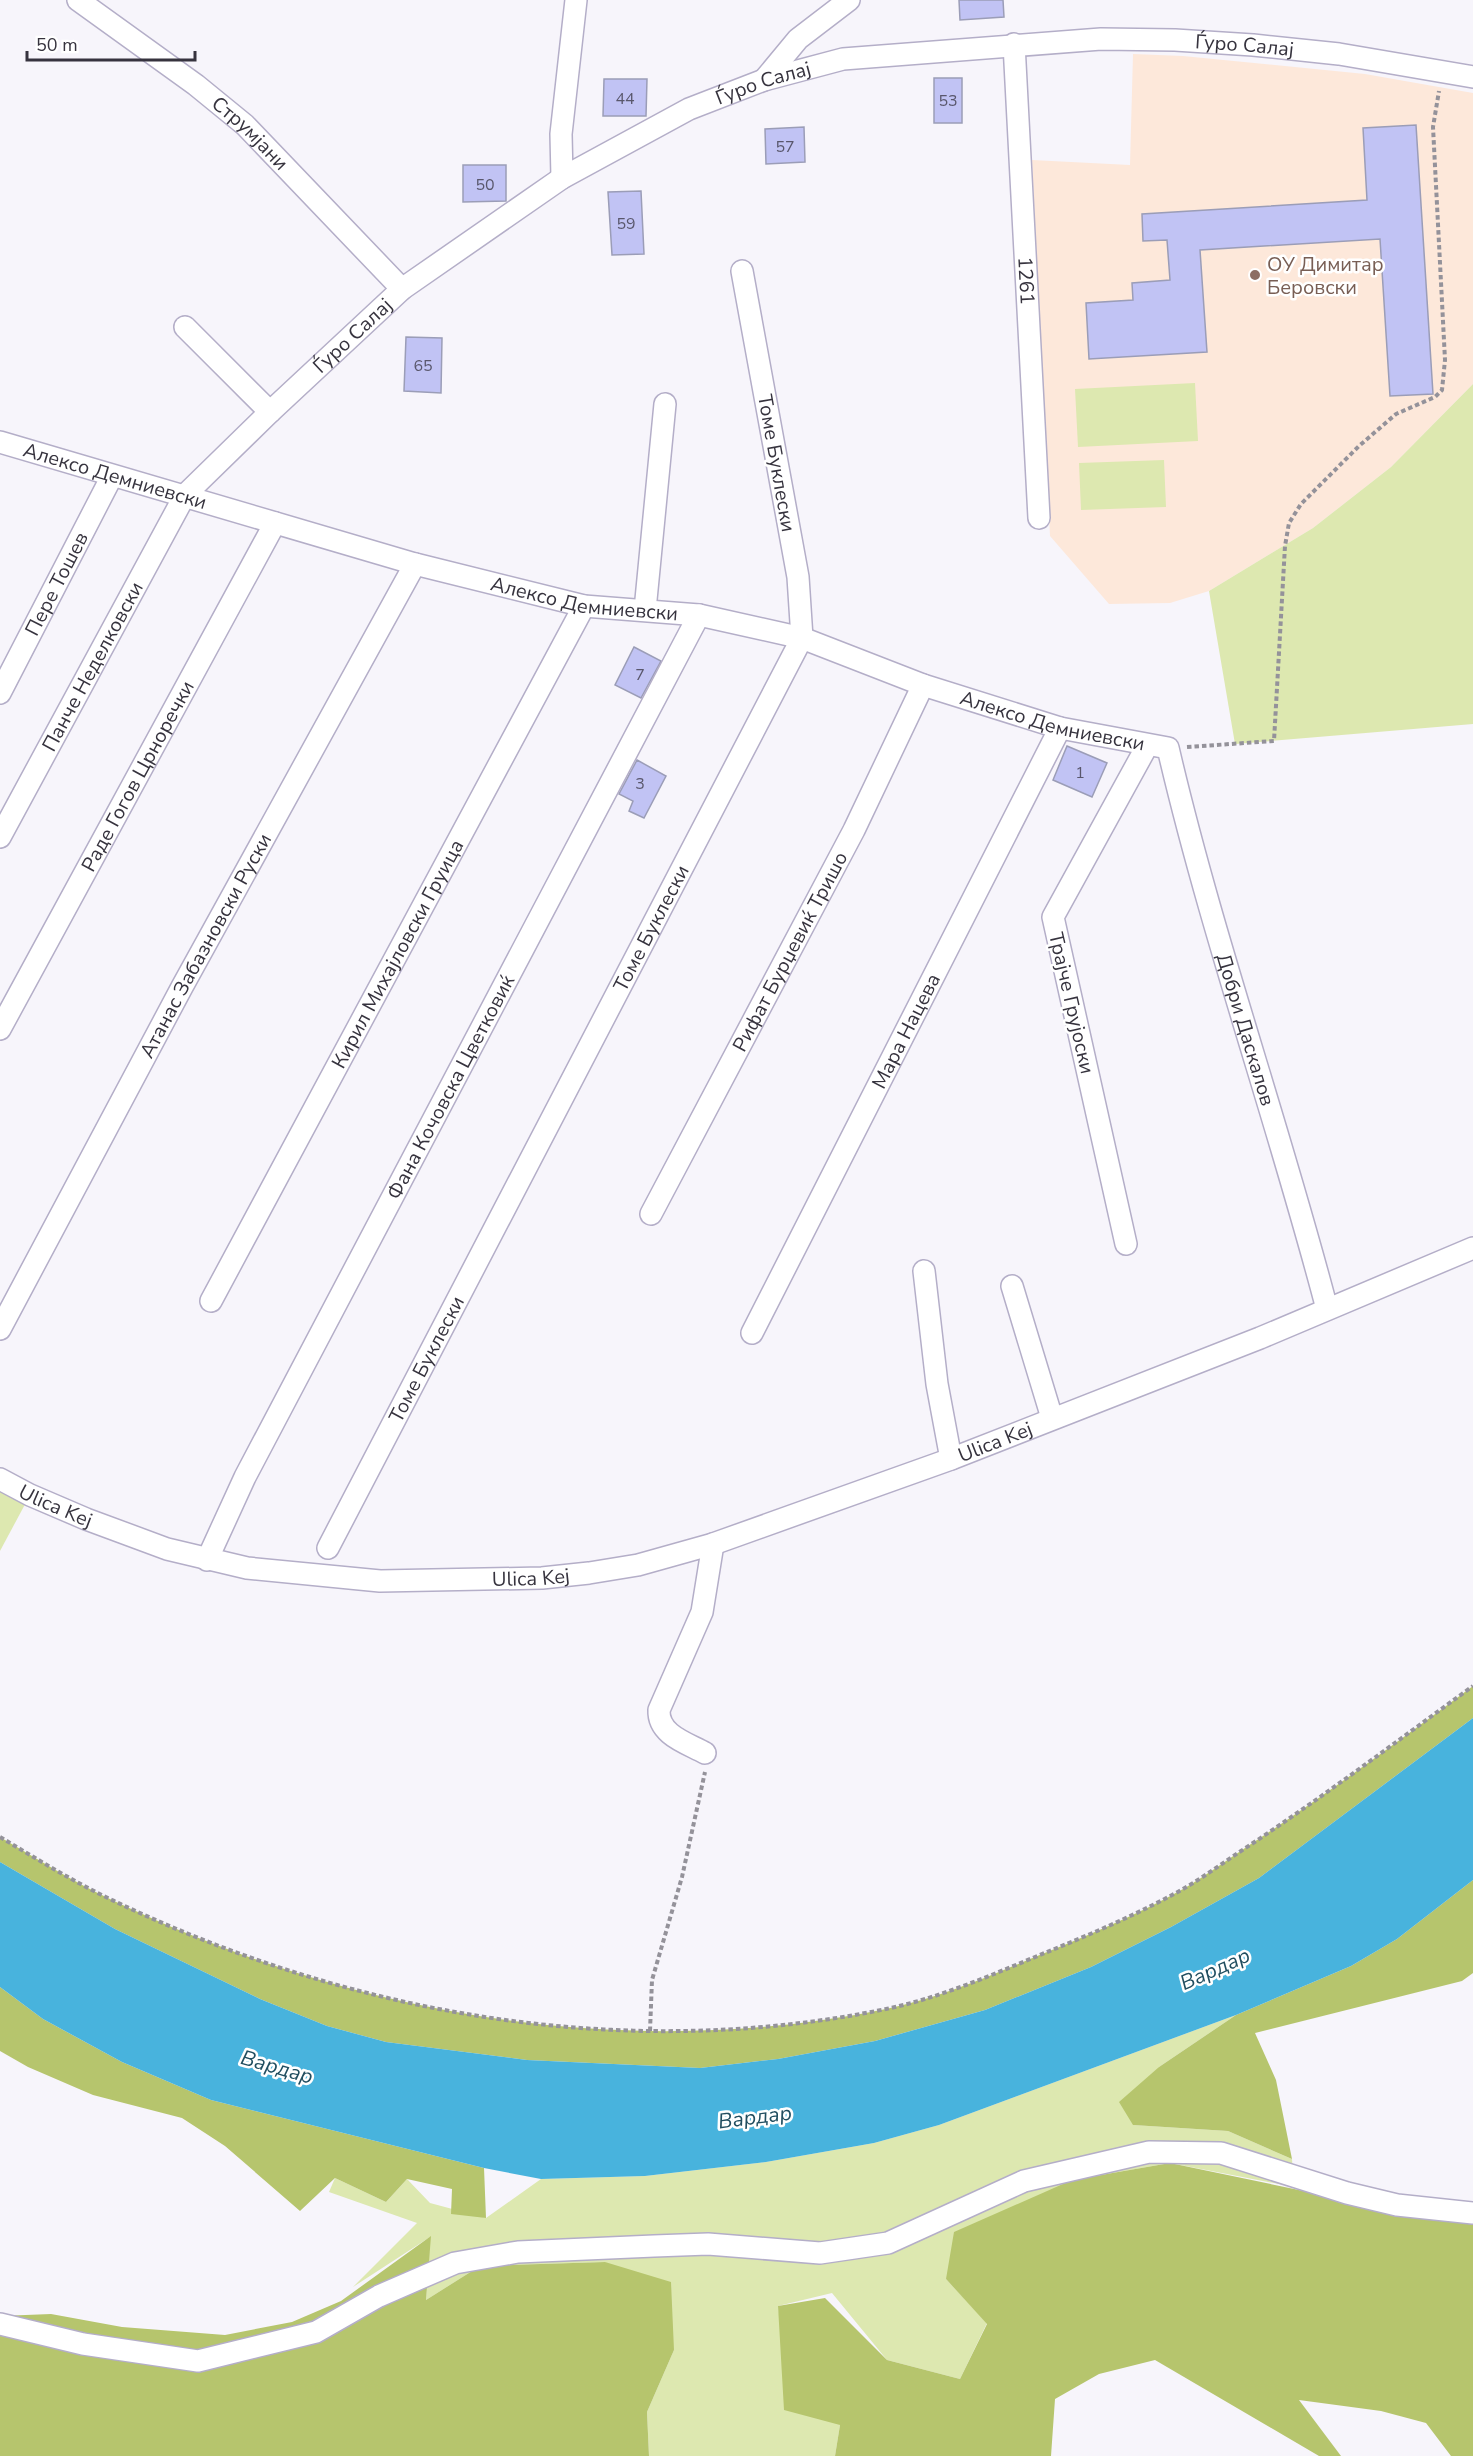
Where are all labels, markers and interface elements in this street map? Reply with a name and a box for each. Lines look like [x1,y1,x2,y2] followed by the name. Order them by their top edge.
[27,24,195,62] scale bar
[1194,28,1295,63] street label: Ѓуро Салај
[36,33,78,57] text: 50 m
[711,55,814,112] street label: Ѓуро Салај
[615,88,635,110] house number: 44
[206,90,294,176] street label: Струмјани
[938,90,958,112] house number: 53
[775,136,795,158] house number: 57
[475,174,495,196] house number: 50
[616,213,636,235] house number: 59
[1267,251,1384,301] place label: ОУ Димитар Беровски
[1011,256,1041,305] street label: 1261
[1248,268,1262,282] marker: ОУ Димитар Беровски
[307,292,398,379] street label: Ѓуро Салај
[413,355,433,377] house number: 65
[751,392,802,534] street label: Томе Буклески
[20,437,210,516] street label: Алексо Демниевски
[19,527,95,641] street label: Пере Тошев
[488,570,679,627] street label: Алексо Демниевски
[36,577,150,756] street label: Панче Неделковски
[635,664,645,686] house number: 7
[75,676,201,877] street label: Раде Гогов Црноречки
[957,684,1147,757] street label: Алексо Демниевски
[1075,762,1085,784] house number: 1
[635,773,645,795] house number: 3
[134,829,278,1063] street label: Атанас Забазновски Руски
[325,835,470,1073] street label: Кирил Михајловски Груица
[726,847,854,1056] street label: Рифат Бурџевиќ Тришо
[607,860,695,996] street label: Томе Буклески
[1042,930,1101,1077] street label: Трајче Грујоски
[1210,950,1281,1109] street label: Добри Даскалов
[866,969,947,1094] street label: Мара Нацева
[381,970,521,1204] street label: Фана Кочовска Цветковиќ
[383,1291,471,1427] street label: Томе Буклески
[954,1415,1036,1469] street label: Ulica Kej
[14,1478,96,1534] street label: Ulica Kej
[492,1562,571,1593] street label: Ulica Kej
[1175,1941,1255,1997] water label: Вардар
[237,2043,317,2091] water label: Вардар
[716,2099,794,2135] water label: Вардар

